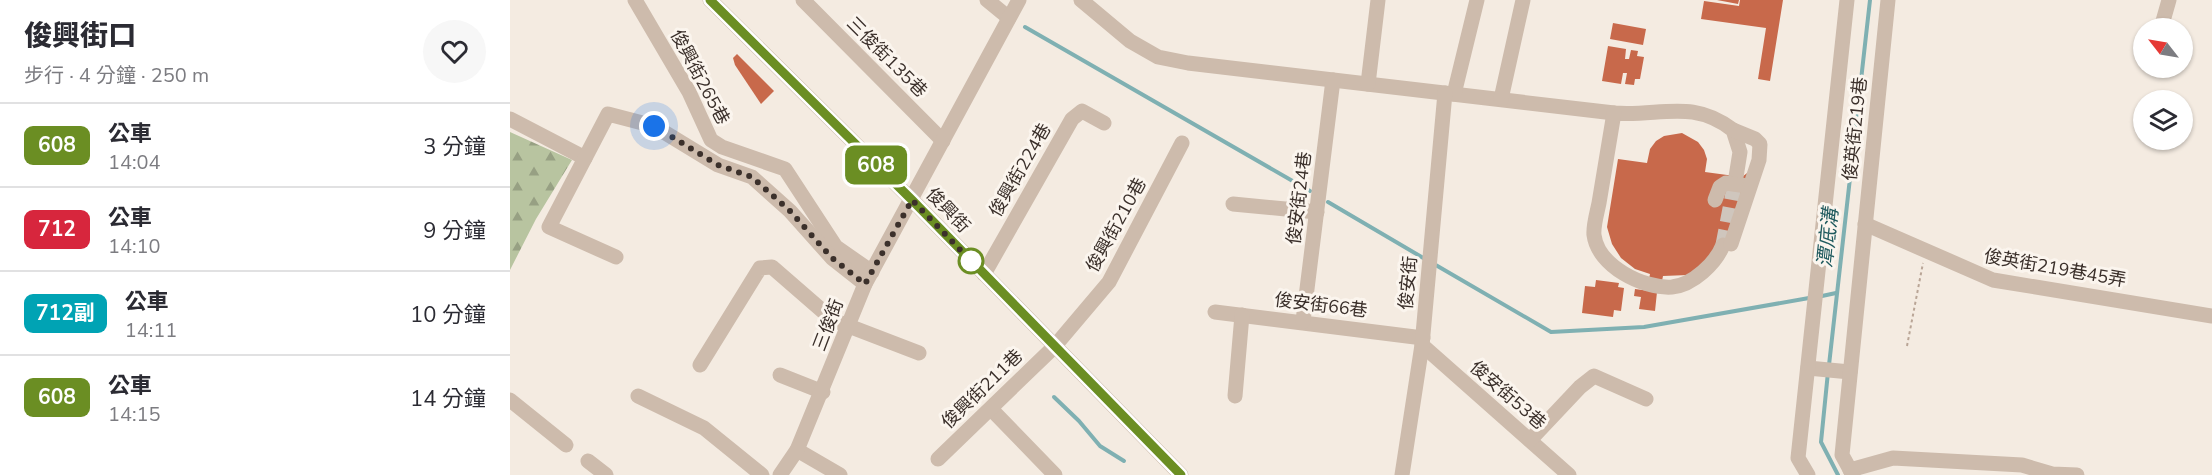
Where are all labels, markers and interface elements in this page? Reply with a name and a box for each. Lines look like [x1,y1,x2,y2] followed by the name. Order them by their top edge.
[842,12,932,102] street label: 三俊街135巷
[24,17,136,55] text: 俊興街口
[2133,18,2193,78] north arrow
[2133,18,2193,150] map controls
[423,20,486,83] button: heart
[665,25,735,129] street label: 俊興街265巷
[24,62,209,89] text: 步行 · 4 分鐘 · 250 m
[1838,76,1872,182] street label: 俊英街219巷
[2133,90,2193,150] button: layers
[639,111,669,141] your location
[108,119,152,149] text: 公車
[984,119,1056,221] street label: 俊興街224巷
[38,131,76,159] text: 608
[423,132,486,162] text: 3 分鐘
[842,146,910,184] line badge: 608
[108,149,161,176] text: 14:04
[1281,150,1317,246] street label: 俊安街24巷
[857,151,895,179] text: 608
[1080,174,1152,276] street label: 俊興街210巷
[921,182,975,238] street label: 俊興街
[108,203,152,233] text: 公車
[1811,204,1845,269] water label: 潭底溝
[38,215,76,243] text: 712
[423,216,486,246] text: 9 分鐘
[108,233,161,260] text: 14:10
[1982,244,2128,292] street label: 俊英街219巷45弄
[958,248,984,274] unlabelled marker
[1394,255,1422,311] street label: 俊安街
[125,287,169,317] text: 公車
[1273,287,1369,323] street label: 俊安街66巷
[807,295,849,355] street label: 三俊街
[36,299,95,327] text: 712副
[410,300,486,330] text: 10 分鐘
[125,317,177,344] text: 14:11
[936,344,1028,434] street label: 俊興街211巷
[1465,355,1551,435] street label: 俊安街53巷
[108,371,152,401] text: 公車
[38,383,76,411] text: 608
[410,384,486,414] text: 14 分鐘
[108,401,161,428] text: 14:15

